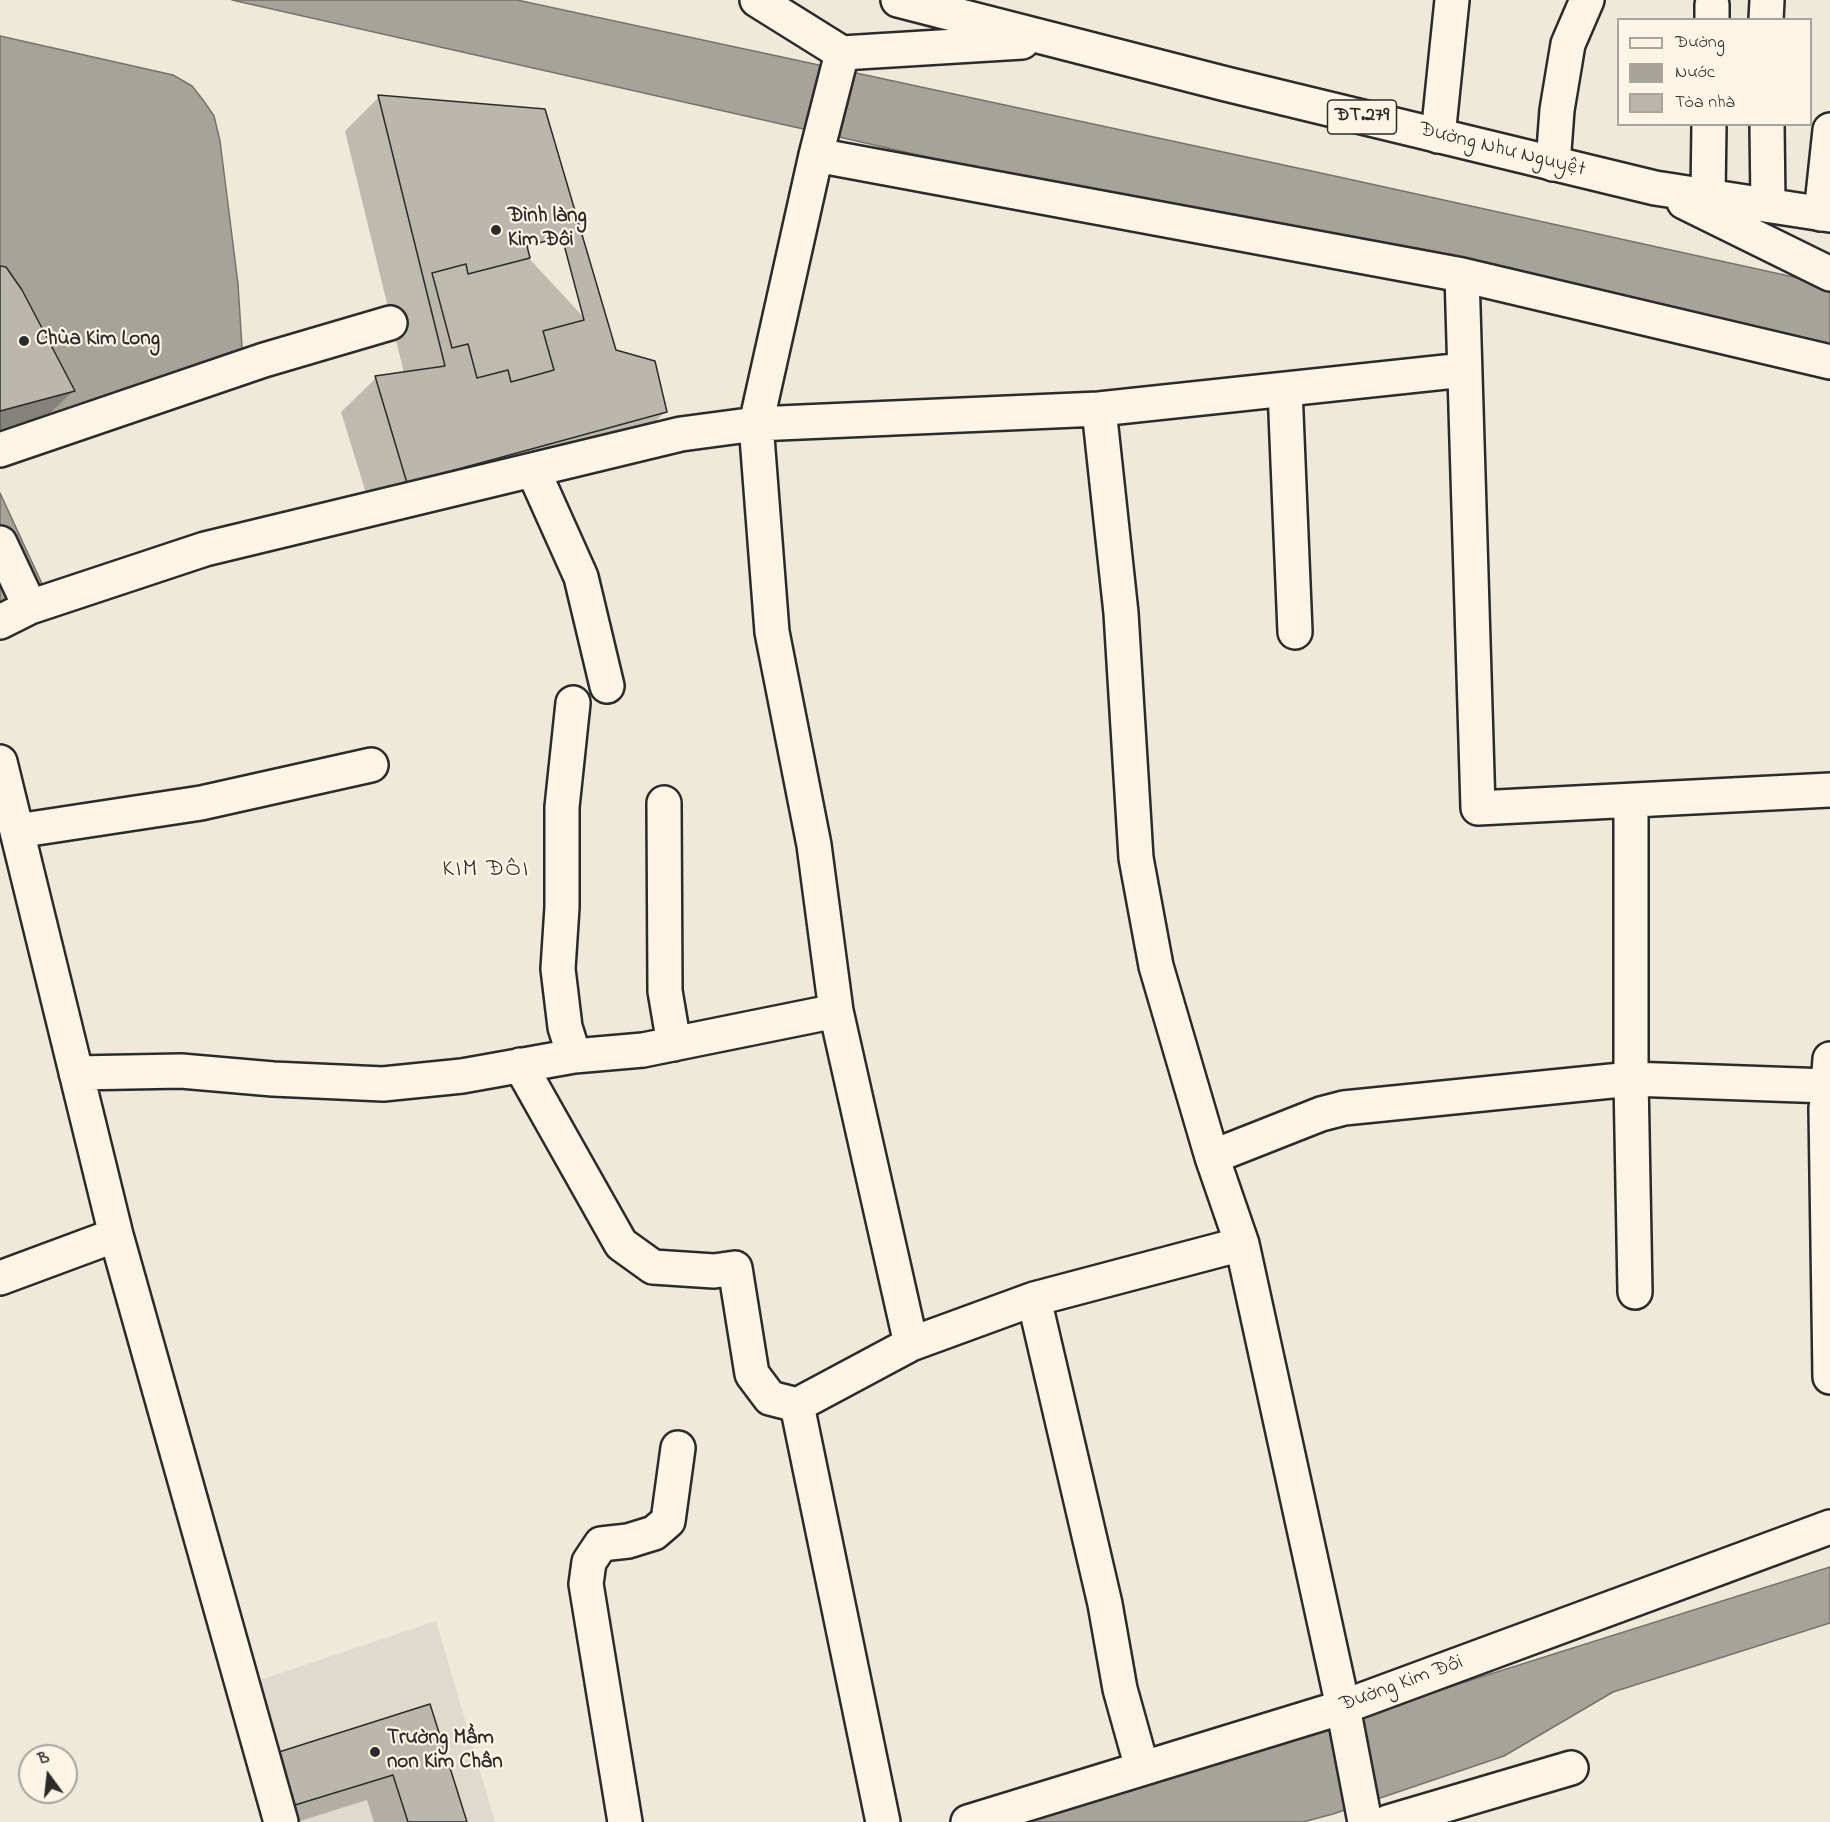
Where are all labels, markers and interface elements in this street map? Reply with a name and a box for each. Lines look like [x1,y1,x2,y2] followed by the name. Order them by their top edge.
[1617,18,1812,126] legend
[1675,30,1725,56] text: Đường
[1675,60,1715,86] text: Nước
[1675,90,1735,116] text: Tòa nhà
[1328,100,1396,134] road number: ĐT.279
[1416,118,1588,184] street label: Đường Như Nguyệt
[508,205,587,255] place label: Đình làng Kim Đôi
[489,223,503,237] marker: Đình làng Kim Đôi
[36,328,160,354] place label: Chùa Kim Long
[17,334,31,348] marker: Chùa Kim Long
[442,857,530,885] district label: KIM ĐÔI
[1337,1651,1467,1719] street label: Đường Kim Đôi
[387,1727,503,1777] place label: Trường Mầm non Kim Chân
[18,1744,78,1804] north arrow
[368,1745,382,1759] marker: Trường Mầm non Kim Chân
[36,1746,52,1772] text: B

